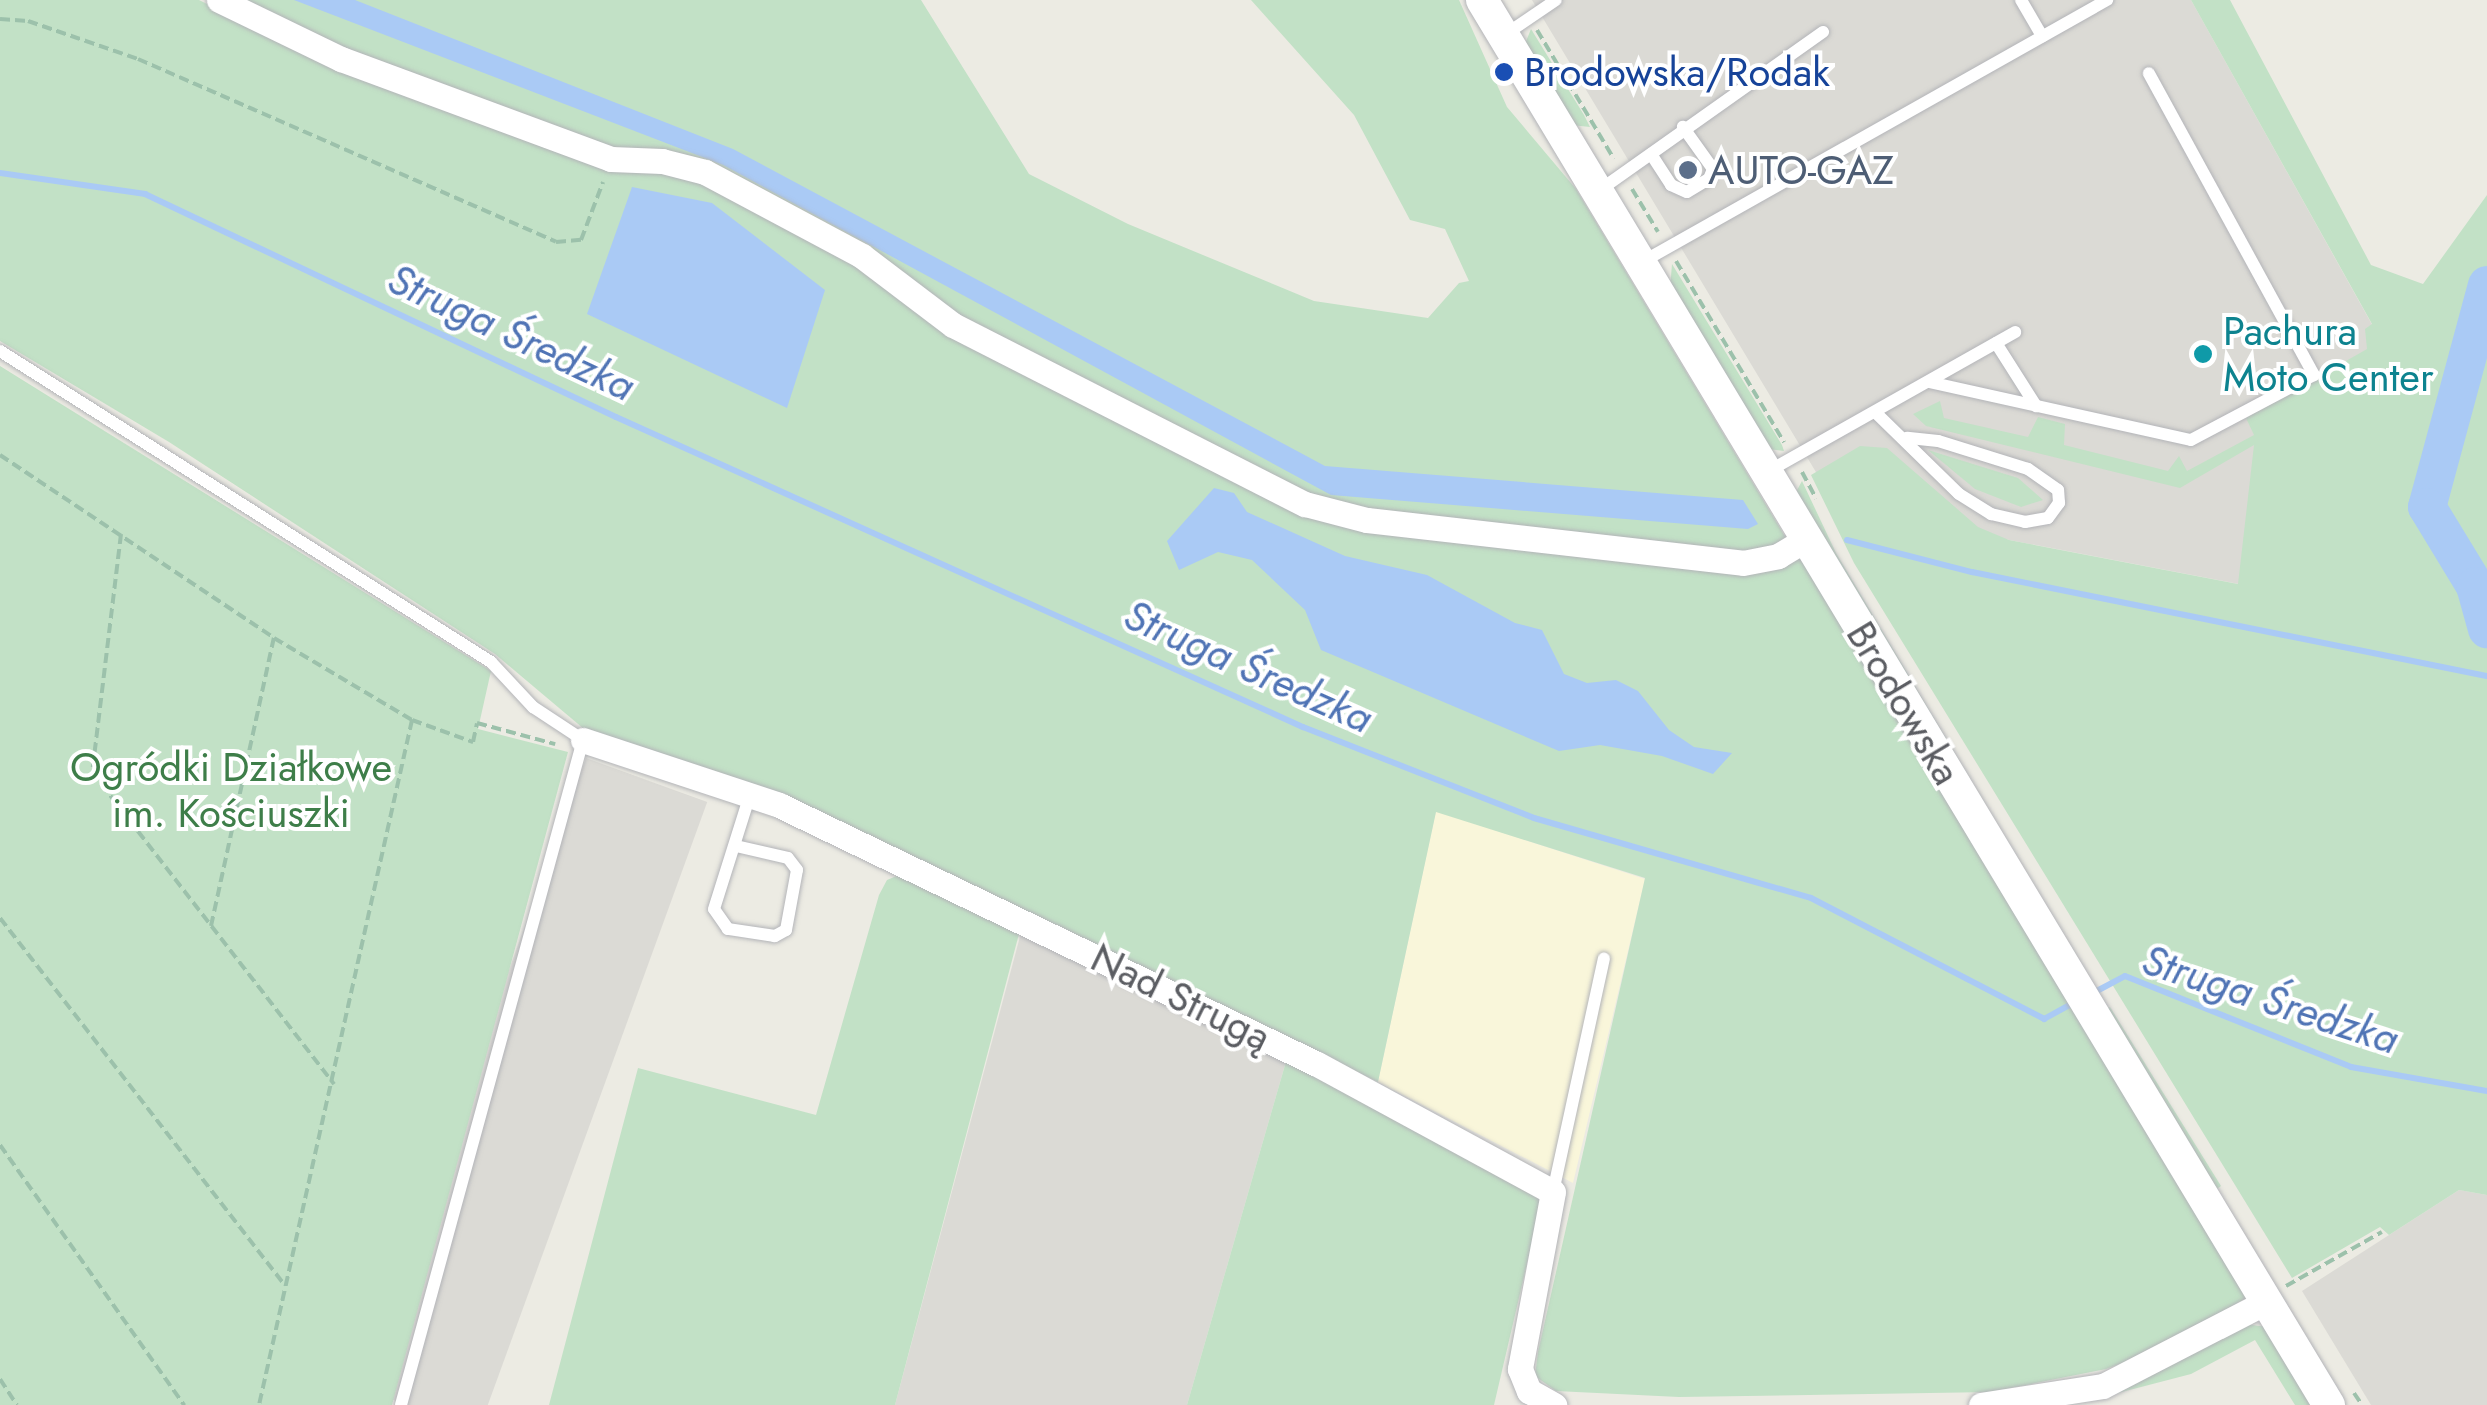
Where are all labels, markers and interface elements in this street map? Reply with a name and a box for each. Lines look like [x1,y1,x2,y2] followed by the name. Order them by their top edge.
[1524,48,1830,96] place label: Brodowska/Rodak
[1493,61,1515,83] marker: Brodowska/Rodak
[1708,146,1894,194] place label: AUTO-GAZ
[1677,159,1699,181] marker: AUTO-GAZ
[380,254,642,412] water label: Struga Średzka
[2223,307,2434,401] place label: Pachura Moto Center
[2192,343,2214,365] marker: Pachura Moto Center
[1116,590,1380,744] water label: Struga Średzka
[1837,613,1971,793] street label: Brodowska
[70,743,392,837] park label: Ogródki Działkowe im. Kościuszki
[1084,933,1278,1061] street label: Nad Strugą
[2136,935,2404,1065] water label: Struga Średzka

